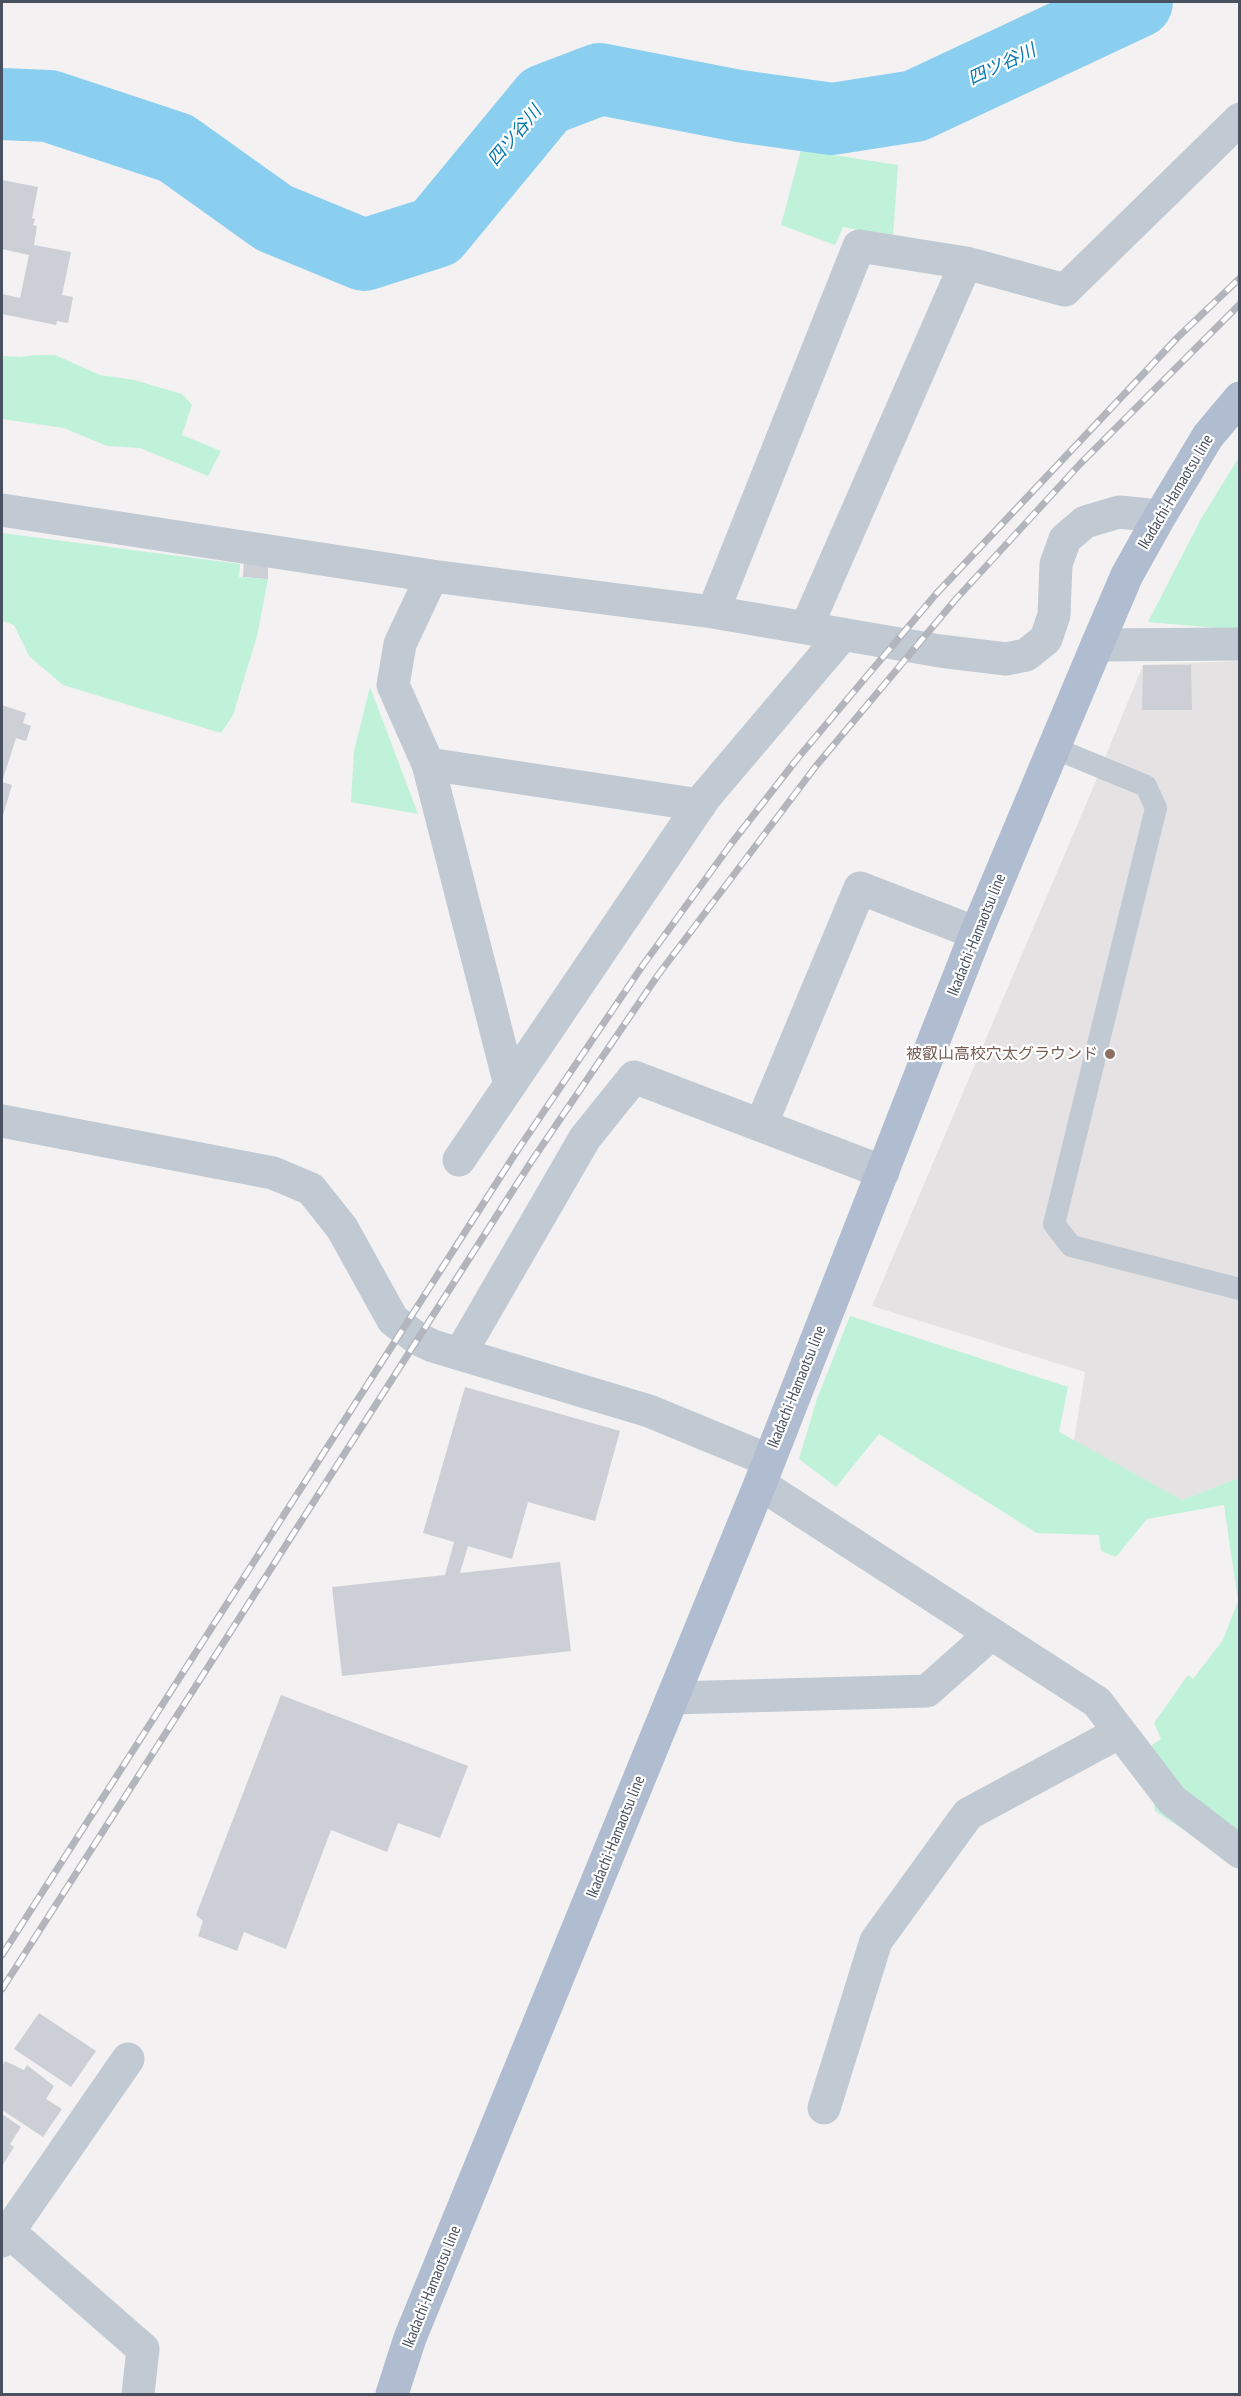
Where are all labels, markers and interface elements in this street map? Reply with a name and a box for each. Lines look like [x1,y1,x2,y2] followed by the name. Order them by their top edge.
[965,40,1039,90] water label: 四ツ谷川
[484,101,546,171] water label: 四ツ谷川
[1134,431,1218,553] street label: Ikadachi-Hamaotsu line
[944,871,1010,999] street label: Ikadachi-Hamaotsu line
[906,1044,1098,1064] place label: 被叡山高校穴太グラウンド
[1103,1047,1117,1061] marker: 被叡山高校穴太グラウンド
[764,1323,830,1451] street label: Ikadachi-Hamaotsu line
[583,1773,649,1901] street label: Ikadachi-Hamaotsu line
[399,2223,465,2351] street label: Ikadachi-Hamaotsu line

